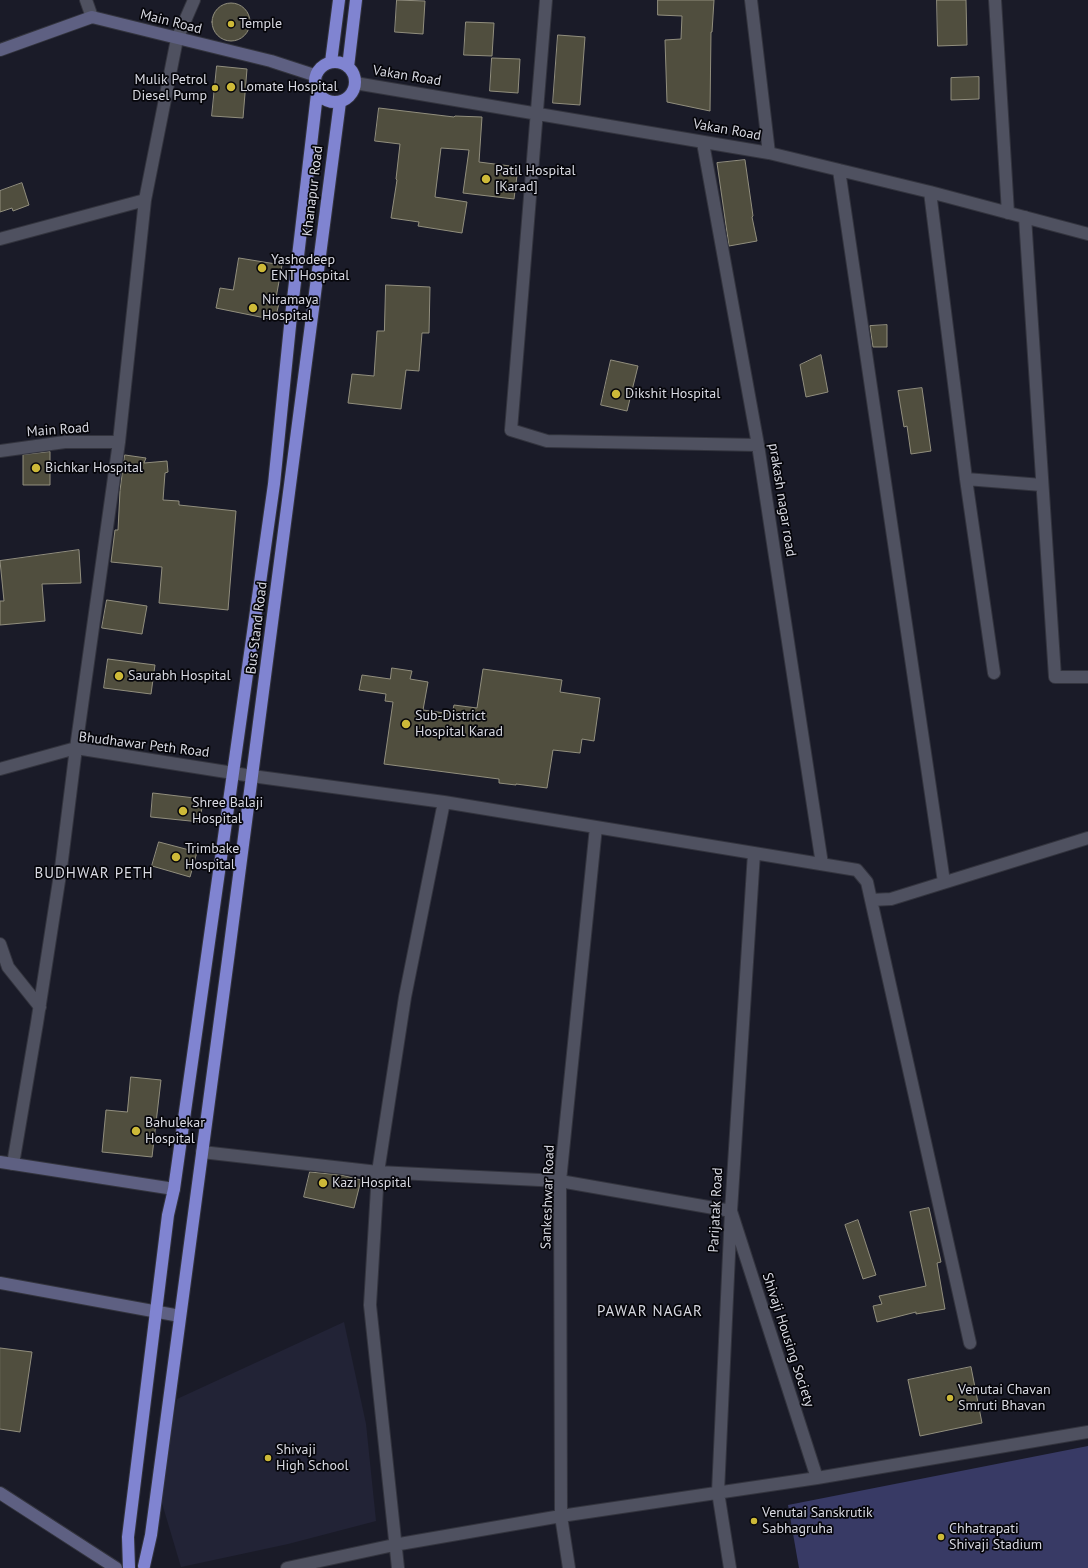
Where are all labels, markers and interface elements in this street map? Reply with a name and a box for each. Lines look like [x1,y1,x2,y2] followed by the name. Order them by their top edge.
[138,6,204,38] street label: Main Road
[239,16,282,32] place label: Temple
[226,19,236,29] marker: Temple
[372,62,442,90] street label: Vakan Road
[132,72,207,104] place label: Mulik Petrol Diesel Pump
[240,79,338,95] place label: Lomate Hospital
[225,81,237,93] marker: Lomate Hospital
[210,83,220,93] marker: Mulik Petrol Diesel Pump
[692,116,762,144] street label: Vakan Road
[299,145,327,237] street label: Khanapur Road
[495,163,576,196] place label: Patil Hospital [Karad]
[480,173,492,185] marker: Patil Hospital [Karad]
[271,252,349,284] place label: Yashodeep ENT Hospital
[256,262,268,274] marker: Yashodeep ENT Hospital
[262,292,319,324] place label: Niramaya Hospital
[247,302,259,314] marker: Niramaya Hospital
[625,386,720,402] place label: Dikshit Hospital
[610,388,622,400] marker: Dikshit Hospital
[26,419,90,441] street label: Main Road
[765,442,799,558] street label: prakash nagar road
[45,460,143,476] place label: Bichkar Hospital
[30,462,42,474] marker: Bichkar Hospital
[243,581,271,675] street label: Bus Stand Road
[128,668,230,684] place label: Saurabh Hospital
[113,670,125,682] marker: Saurabh Hospital
[415,708,503,740] place label: Sub-District Hospital Karad
[400,718,412,730] marker: Sub-District Hospital Karad
[78,729,210,761] street label: Bhudhawar Peth Road
[192,795,263,828] place label: Shree Balaji Hospital
[177,805,189,817] marker: Shree Balaji Hospital
[185,841,239,874] place label: Trimbake Hospital
[170,851,182,863] marker: Trimbake Hospital
[35,865,153,883] district label: BUDHWAR PETH
[145,1115,205,1148] place label: Bahulekar Hospital
[130,1125,142,1137] marker: Bahulekar Hospital
[538,1144,558,1250] street label: Sankeshwar Road
[705,1167,727,1253] street label: Parijatak Road
[332,1175,411,1191] place label: Kazi Hospital
[317,1177,329,1189] marker: Kazi Hospital
[758,1271,818,1409] street label: Shivaji Housing Society
[597,1303,703,1321] district label: PAWAR NAGAR
[958,1382,1051,1414] place label: Venutai Chavan Smruti Bhavan
[945,1393,955,1403] marker: Venutai Chavan Smruti Bhavan
[276,1442,349,1474] place label: Shivaji High School
[263,1453,273,1463] marker: Shivaji High School
[762,1505,873,1538] place label: Venutai Sanskrutik Sabhagruha
[749,1516,759,1526] marker: Venutai Sanskrutik Sabhagruha
[949,1521,1042,1554] place label: Chhatrapati Shivaji Stadium
[936,1532,946,1542] marker: Chhatrapati Shivaji Stadium

